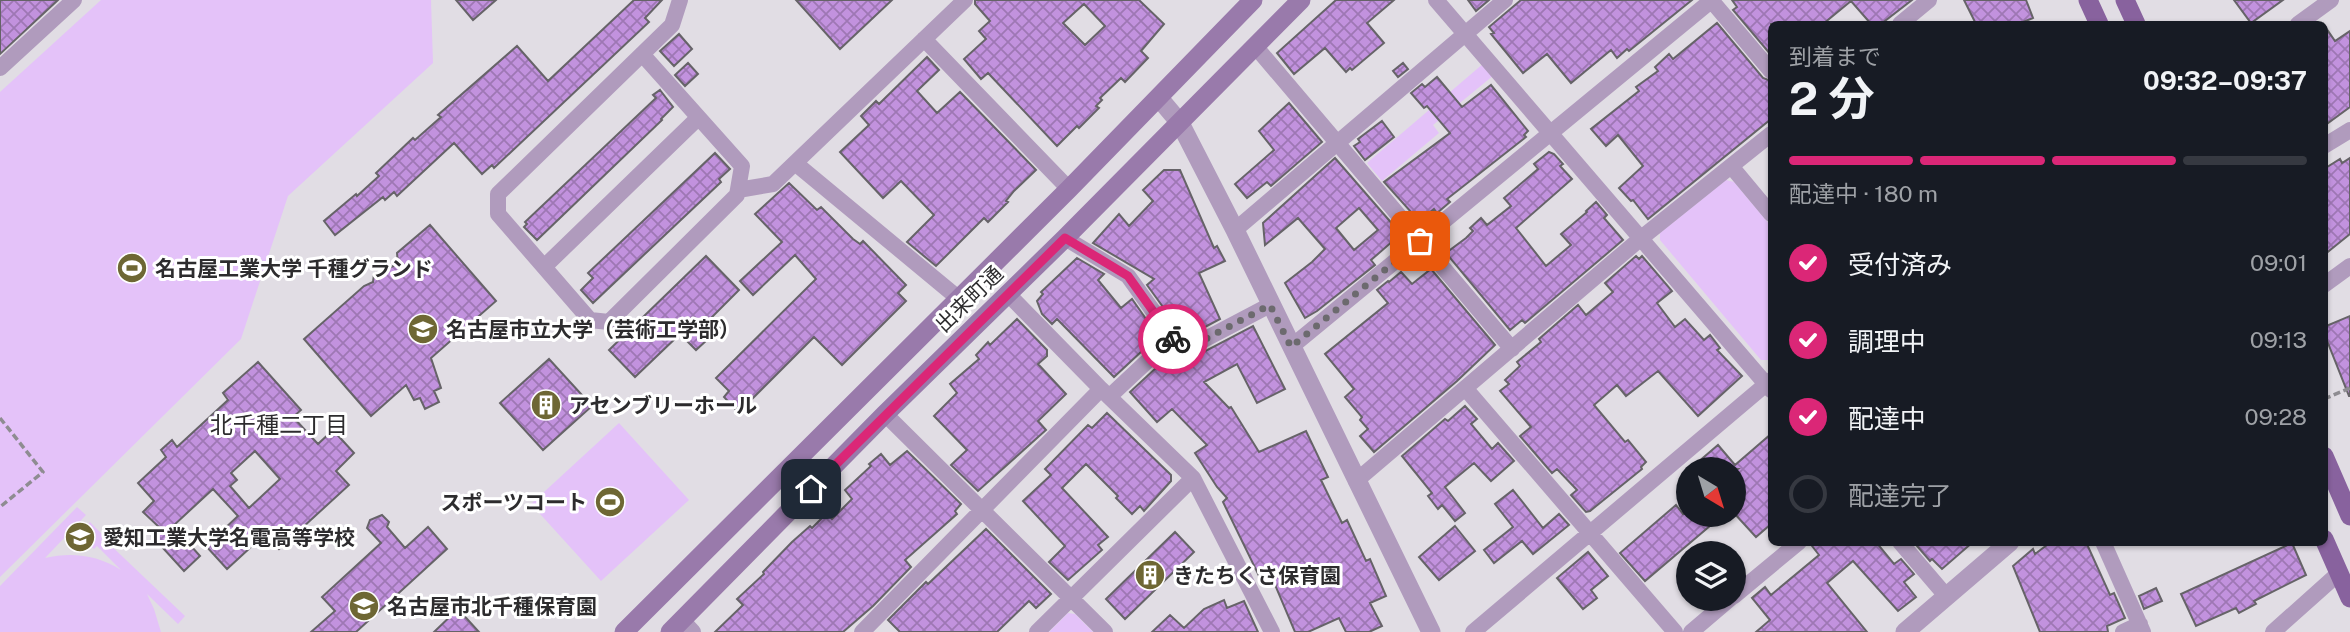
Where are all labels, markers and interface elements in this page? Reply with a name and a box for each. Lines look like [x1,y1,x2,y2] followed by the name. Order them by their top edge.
[1789,43,1881,70] text: 到着まで
[2143,65,2307,96] text: 09:32–09:37
[1789,71,1875,125] text: 2 分
[1789,180,1938,207] text: 配達中 · 180 m
[1390,211,1450,271] pin
[1401,222,1439,260] icon: bag
[1789,244,1827,282] icon: check
[1848,249,1952,280] text: 受付済み
[2250,249,2307,276] text: 09:01
[115,251,149,285] sports icon: 名古屋工業大学 千種グランド
[155,256,433,281] place label: 名古屋工業大学 千種グランド
[930,261,1008,337] street label: 出来町通
[1138,304,1208,374] courier
[406,312,440,346] school or university icon: 名古屋市立大学（芸術工学部）
[446,317,740,342] place label: 名古屋市立大学（芸術工学部）
[1154,320,1192,358] icon: bike
[1789,321,1827,359] icon: check
[1848,326,1926,357] text: 調理中
[2250,326,2307,353] text: 09:13
[529,388,563,422] building icon: アセンブリーホール
[569,393,757,418] place label: アセンブリーホール
[1789,398,1827,436] icon: check
[1848,403,1926,434] text: 配達中
[2244,403,2307,430] text: 09:28
[210,411,348,438] district label: 北千種二丁目
[1676,457,1746,527] north arrow
[1676,457,1746,611] map controls
[781,459,841,519] pin
[792,470,830,508] icon: home
[1848,480,1952,511] text: 配達完了
[593,485,627,519] sports icon: スポーツコート
[440,490,587,515] place label: スポーツコート
[63,520,97,554] school or university icon: 愛知工業大学名電高等学校
[103,525,355,550] place label: 愛知工業大学名電高等学校
[1676,541,1746,611] button: layers
[1133,558,1167,592] building icon: きたちくさ保育園
[1173,563,1341,588] place label: きたちくさ保育園
[347,589,381,623] school or university icon: 名古屋市北千種保育園
[387,594,597,619] place label: 名古屋市北千種保育園

